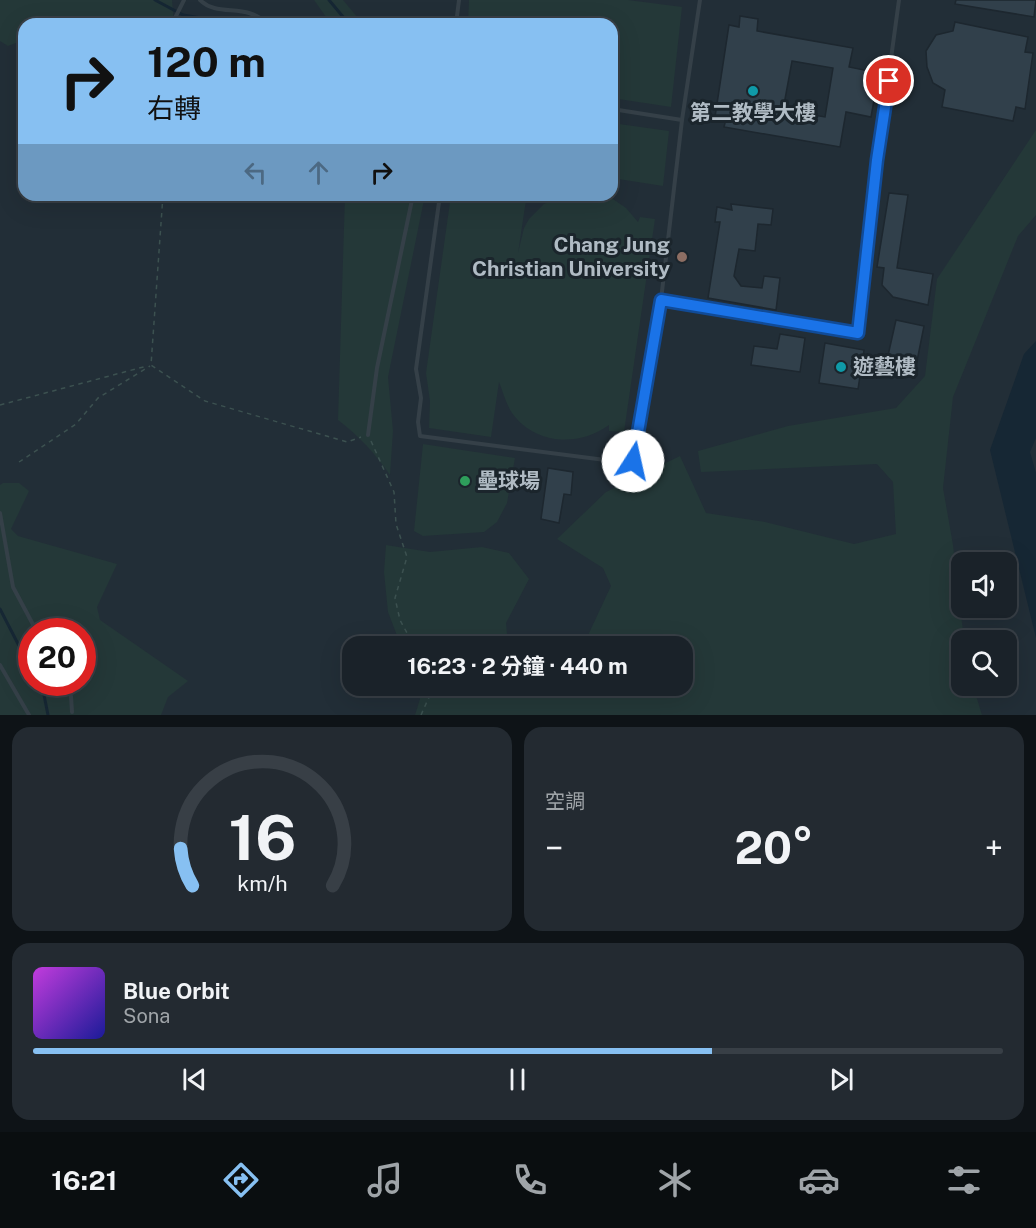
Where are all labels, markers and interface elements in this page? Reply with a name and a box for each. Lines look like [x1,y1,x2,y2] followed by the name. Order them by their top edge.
[147,37,266,86] text: 120 m
[48,42,126,120] icon: right
[863,55,914,106] pin
[872,64,905,97] icon: arrive
[746,84,760,98] marker: 第二教學大樓
[147,92,201,124] text: 右轉
[690,100,816,125] place label: 第二教學大樓
[239,156,272,189] icon: left
[302,156,335,189] icon: ahead
[365,156,398,189] icon: right
[472,232,670,281] place label: Chang Jung Christian University
[675,250,689,264] marker: Chang Jung Christian University
[853,354,916,379] place label: 遊藝樓
[834,360,848,374] marker: 遊藝樓
[601,429,665,493] position arrow
[477,468,540,493] place label: 壘球場
[458,474,472,488] marker: 壘球場
[951,552,1017,696] map controls
[951,552,1017,618] button: sound
[18,618,96,696] speed limit sign: 20
[951,630,1017,696] button: search
[407,653,628,679] text: 16:23 · 2 分鐘 · 440 m
[545,789,585,813] text: 空調
[228,801,296,874] text: 16
[735,821,813,874] text: 20°
[545,829,563,867] text: −
[985,829,1003,867] text: +
[237,871,287,896] text: km/h
[123,978,230,1004] text: Blue Orbit
[123,1004,170,1028] text: Sona
[178,1063,211,1096] icon: previous
[501,1063,534,1096] icon: pause
[825,1063,858,1096] icon: next
[220,1159,262,1201] icon: directions
[364,1159,406,1201] icon: music
[509,1159,551,1201] icon: phone
[654,1159,696,1201] icon: climate
[798,1159,840,1201] icon: car
[943,1159,985,1201] icon: filters
[51,1164,117,1196] text: 16:21

